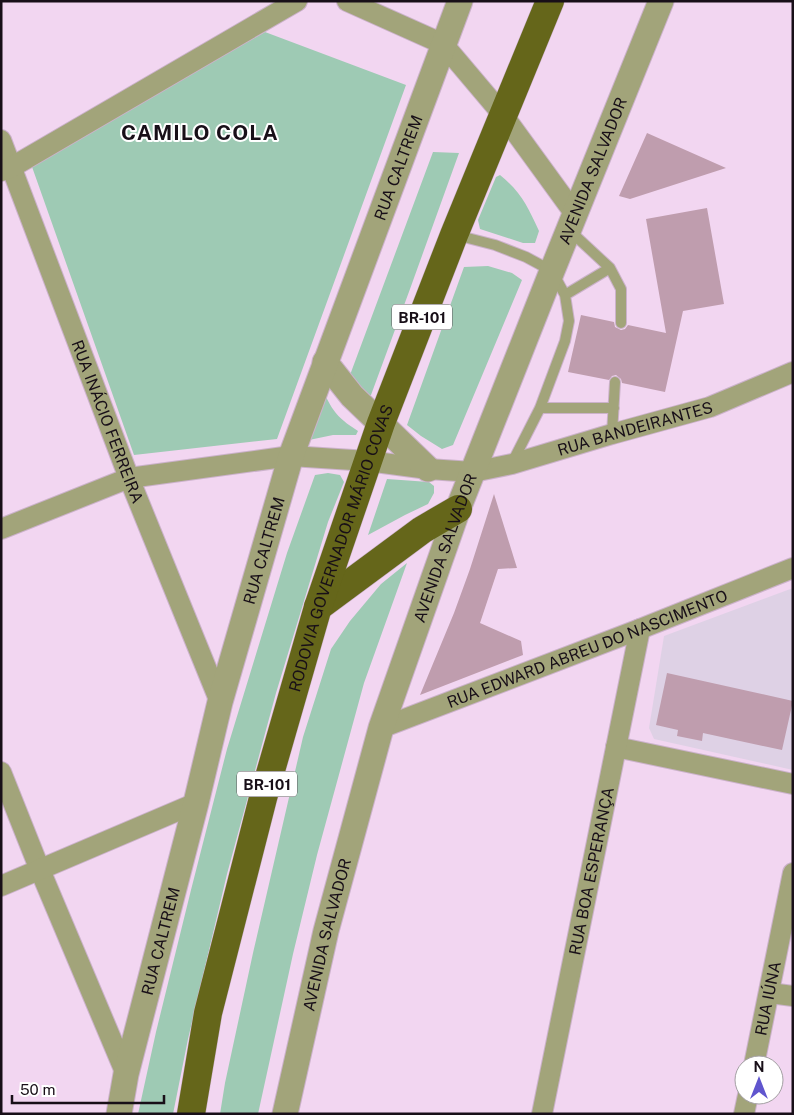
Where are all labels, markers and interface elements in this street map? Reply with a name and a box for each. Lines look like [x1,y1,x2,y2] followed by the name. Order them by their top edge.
[554,94,631,247] street label: AVENIDA SALVADOR
[370,112,426,223] street label: RUA CALTREM
[121,120,279,145] district label: CAMILO COLA
[392,304,452,330] road number: BR-101
[68,337,148,506] street label: RUA INÁCIO FERREIRA
[555,397,715,459] street label: RUA BANDEIRANTES
[285,402,397,694] street label: RODOVIA GOVERNADOR MÁRIO COVAS
[409,471,481,625] street label: AVENIDA SALVADOR
[239,495,288,606] street label: RUA CALTREM
[444,586,730,711] street label: RUA EDWARD ABREU DO NASCIMENTO
[237,772,297,796] road number: BR-101
[565,785,617,957] street label: RUA BOA ESPERANÇA
[299,856,355,1013] street label: AVENIDA SALVADOR
[137,885,183,997] street label: RUA CALTREM
[751,959,784,1037] street label: RUA IÚNA
[734,1055,784,1105] north arrow
[754,1059,764,1075] text: N
[12,1072,165,1104] scale bar
[20,1081,55,1098] text: 50 m

